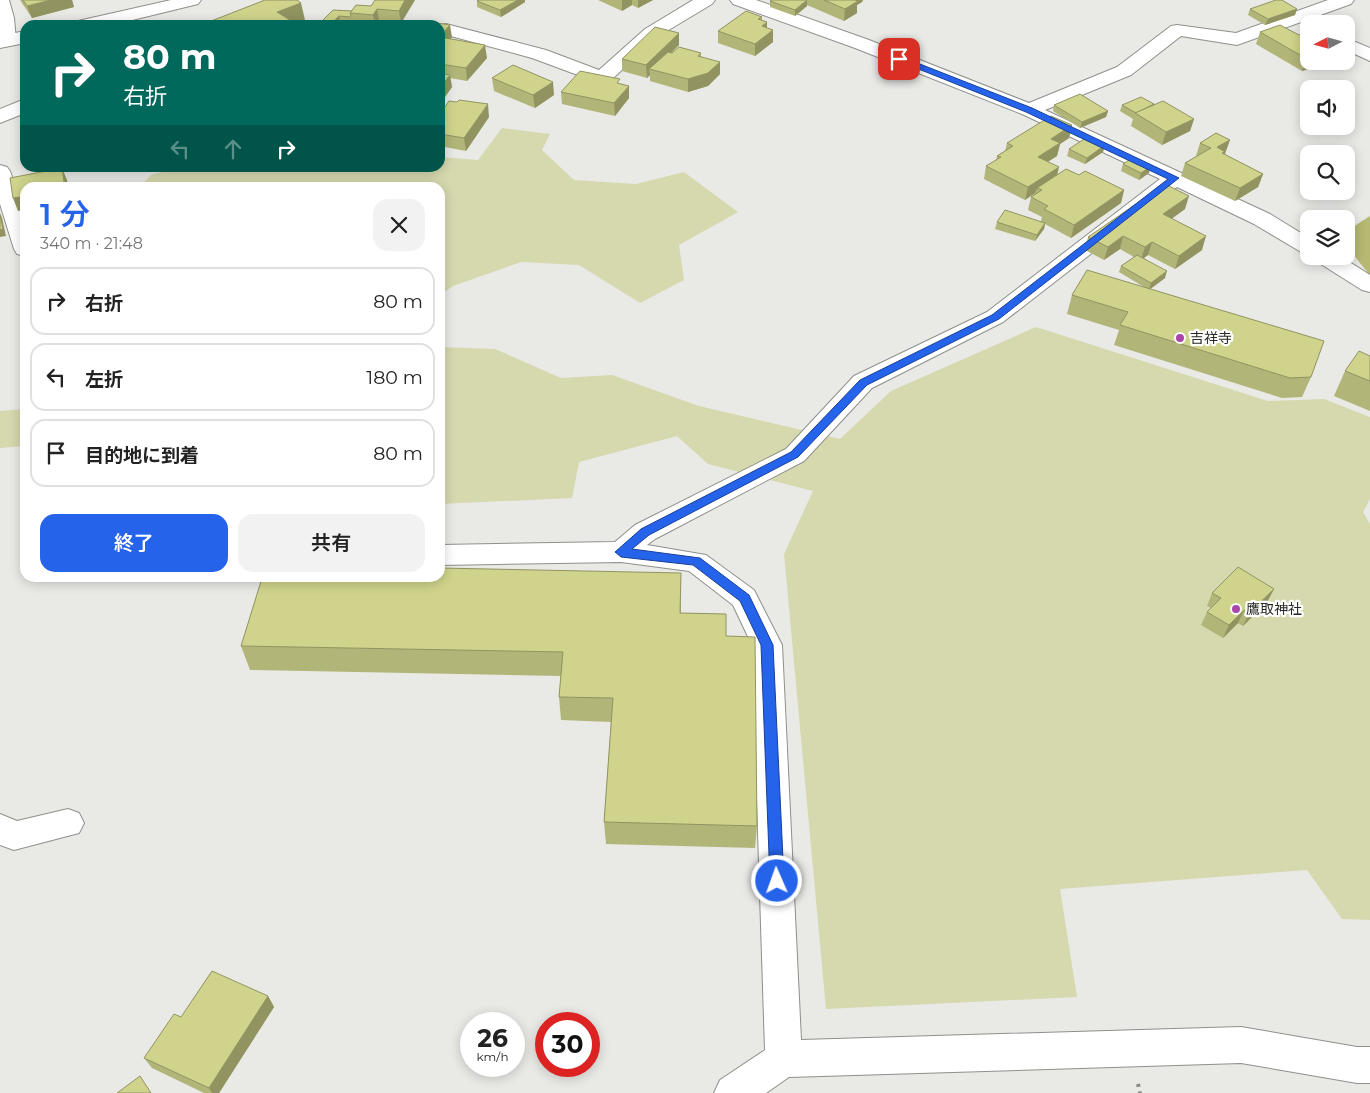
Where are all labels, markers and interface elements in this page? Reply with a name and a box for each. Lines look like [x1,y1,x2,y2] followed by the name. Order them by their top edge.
[1300,15,1355,70] north arrow
[1300,15,1355,265] map controls
[123,35,217,78] text: 80 m
[878,38,920,80] pin
[40,40,105,105] icon: right
[885,45,913,73] icon: arrive
[1300,80,1355,135] button: sound
[123,83,167,110] text: 右折
[166,135,194,163] icon: left
[219,135,247,163] icon: ahead
[272,135,300,163] icon: right
[1300,145,1355,200] button: search
[40,196,90,233] text: 1 分
[373,199,425,251] button: close
[1300,210,1355,265] button: layers
[40,234,143,253] text: 340 m · 21:48
[42,287,70,315] icon: right
[373,290,423,313] text: 80 m
[85,292,123,315] text: 右折
[1190,329,1232,347] place label: 吉祥寺
[1174,332,1186,344] marker: 吉祥寺
[42,363,70,391] icon: left
[366,366,423,389] text: 180 m
[85,368,123,391] text: 左折
[42,439,70,467] icon: arrive
[373,442,423,465] text: 80 m
[85,444,199,467] text: 目的地に到着
[40,514,228,572] button: 終了
[238,514,425,572] button: 共有
[1246,600,1302,618] place label: 鷹取神社
[1230,603,1242,615] marker: 鷹取神社
[750,854,802,906] position arrow
[535,1012,600,1077] speed limit sign: 30
[477,1023,508,1053] text: 26
[476,1049,509,1064] text: km/h

